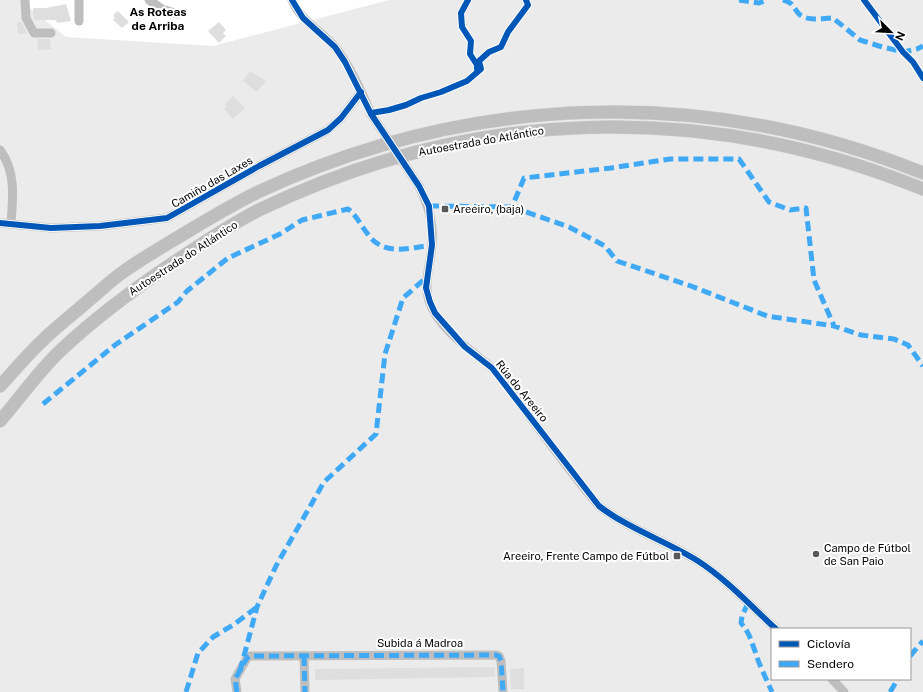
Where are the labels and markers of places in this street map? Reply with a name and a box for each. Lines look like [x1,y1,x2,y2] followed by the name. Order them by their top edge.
[453,203,524,215] place label: Areeiro, (baja)
[440,204,450,214] marker: Areeiro, (baja)
[824,542,911,567] place label: Campo de Fútbol de San Paio
[811,549,821,559] marker: Campo de Fútbol de San Paio
[503,550,669,562] place label: Areeiro, Frente Campo de Fútbol
[672,551,682,561] marker: Areeiro, Frente Campo de Fútbol

